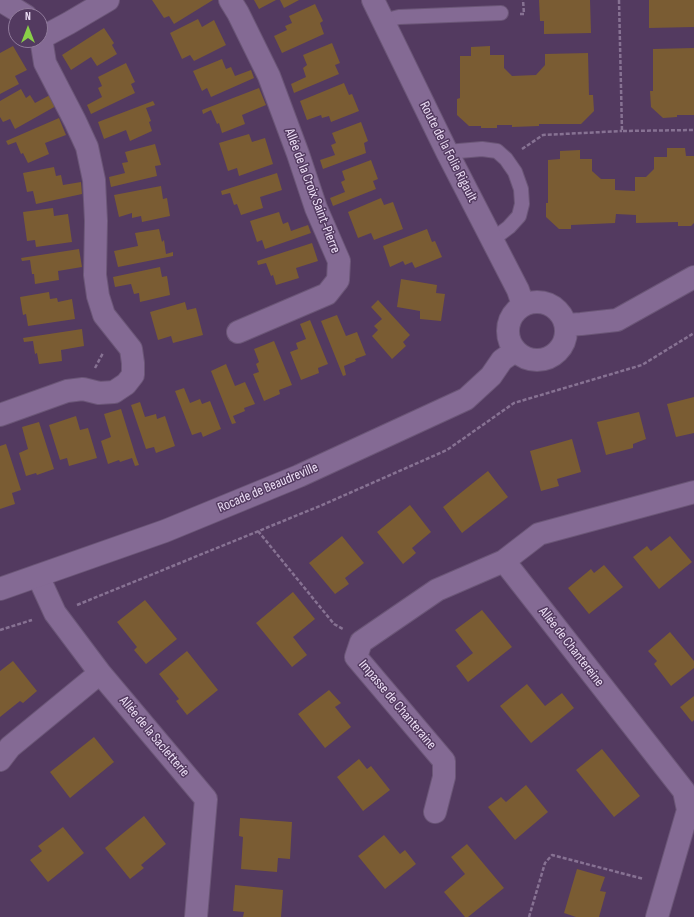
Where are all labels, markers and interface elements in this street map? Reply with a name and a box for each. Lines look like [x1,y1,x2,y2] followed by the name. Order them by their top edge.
[8,8,48,48] north arrow
[25,10,31,23] text: N
[415,99,481,205] street label: Route de la Folie Rigault
[280,126,344,256] street label: Allée de la Croix Saint-Pierre
[215,459,321,517] street label: Rocade de Beaudreville
[535,604,607,690] street label: Allée de Chantereine
[355,657,439,753] street label: Impasse de Chanteraine
[115,693,193,781] street label: Allée de la Sacletterie

